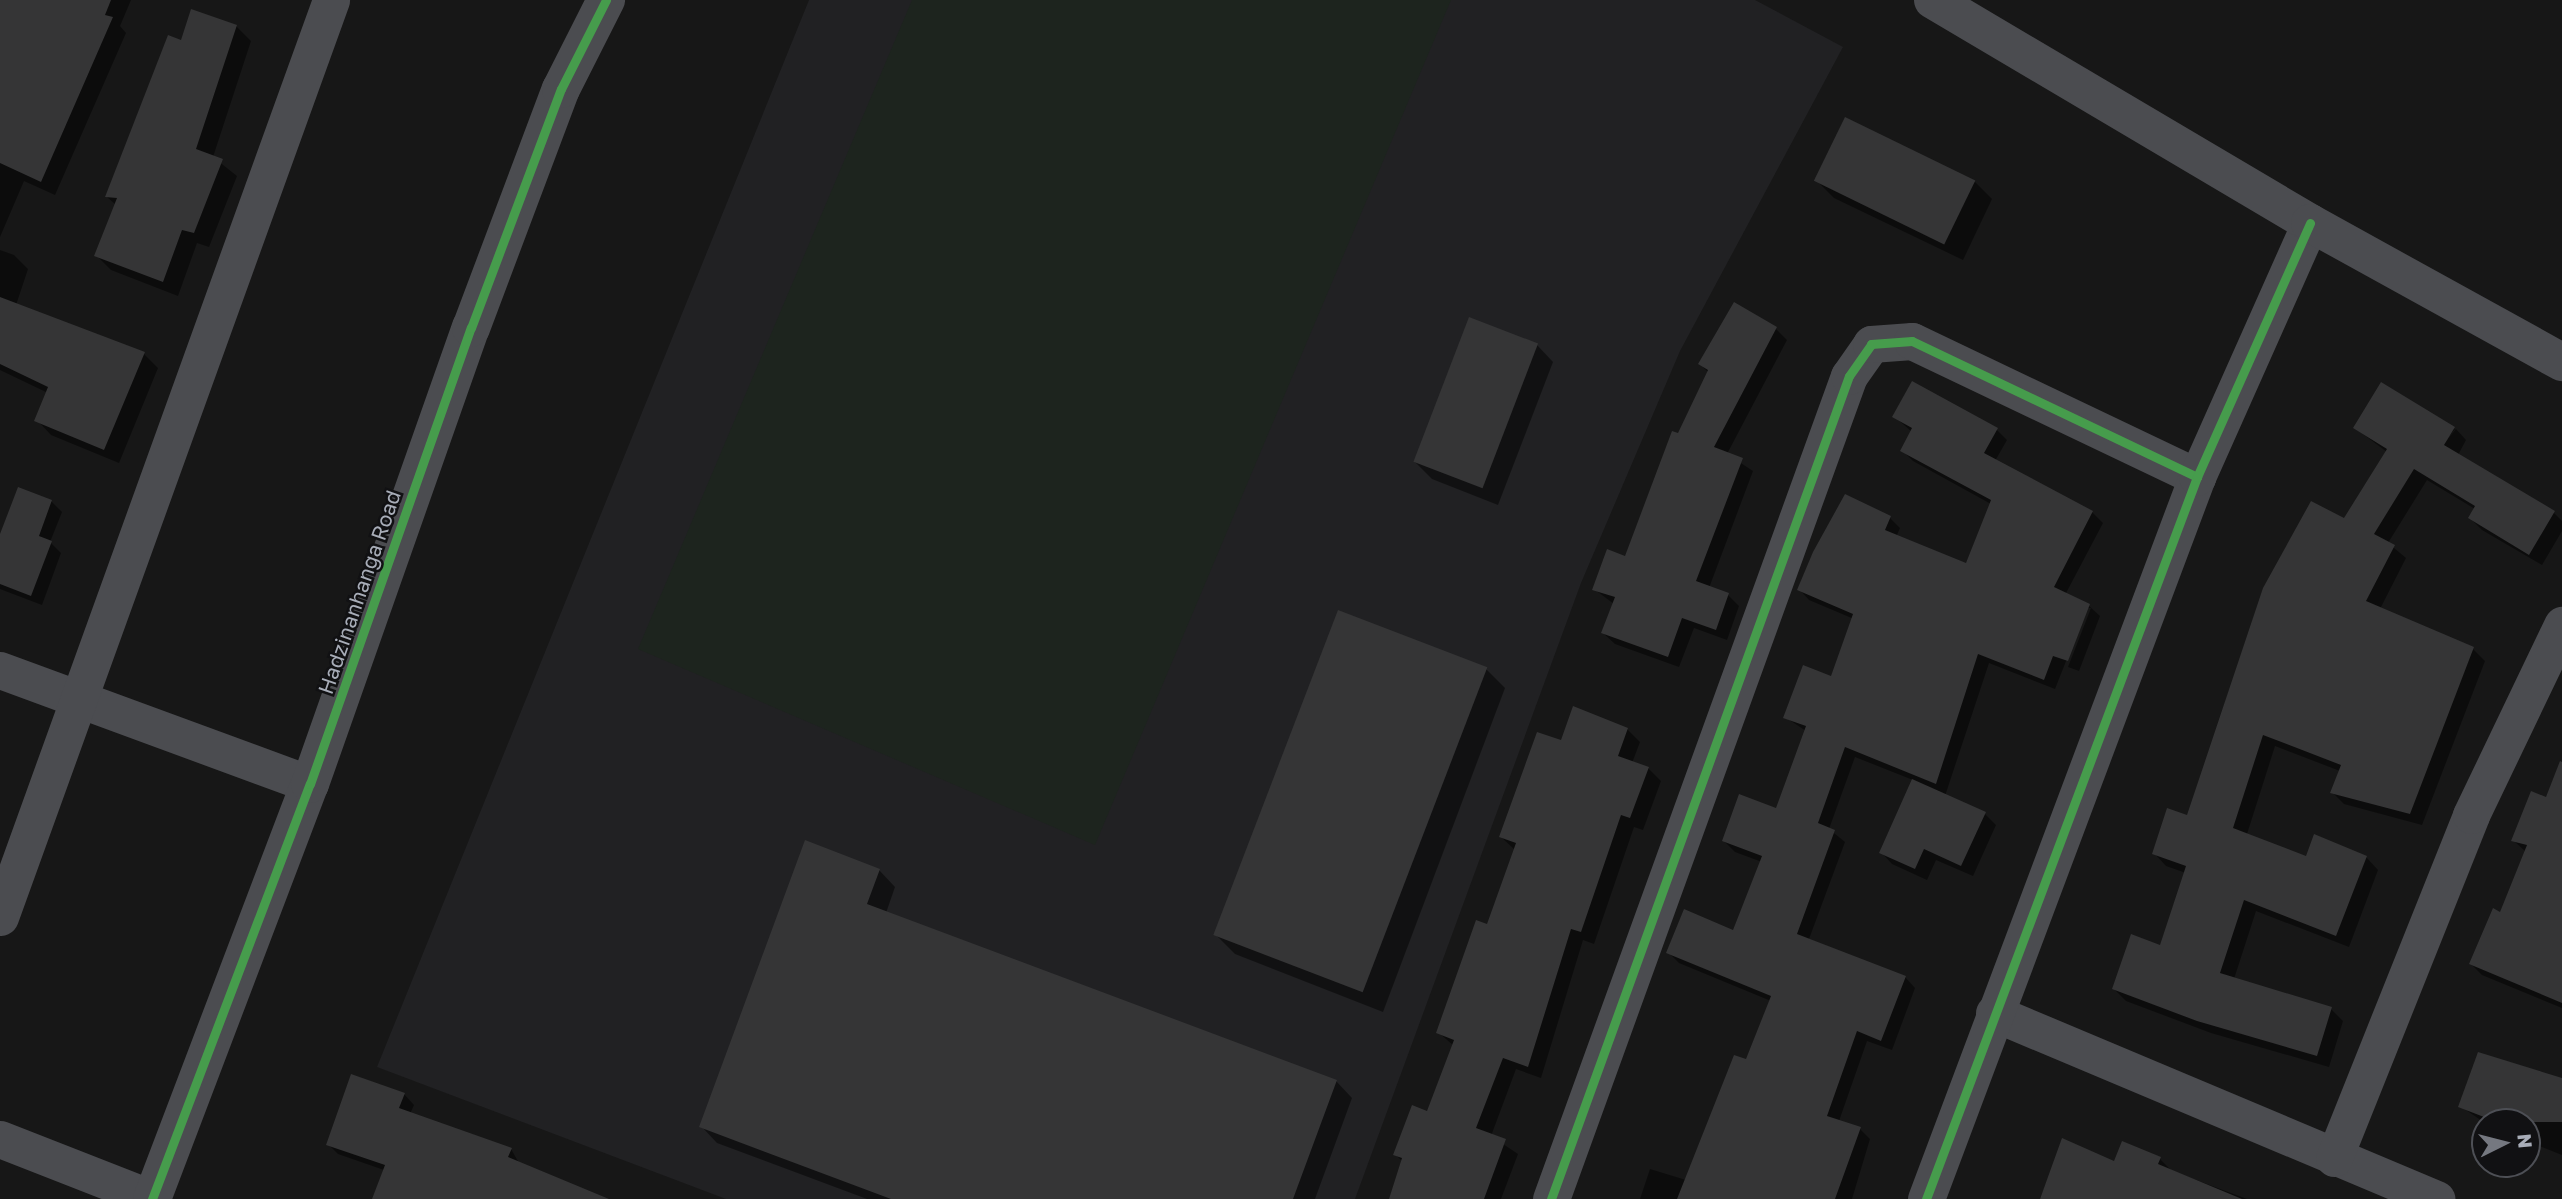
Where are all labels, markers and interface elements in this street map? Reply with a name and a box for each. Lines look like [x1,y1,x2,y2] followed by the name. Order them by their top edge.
[312,487,406,697] street label: Hadzinanhanga Road
[2471,1108,2541,1178] north arrow
[2513,1133,2538,1149] text: N

